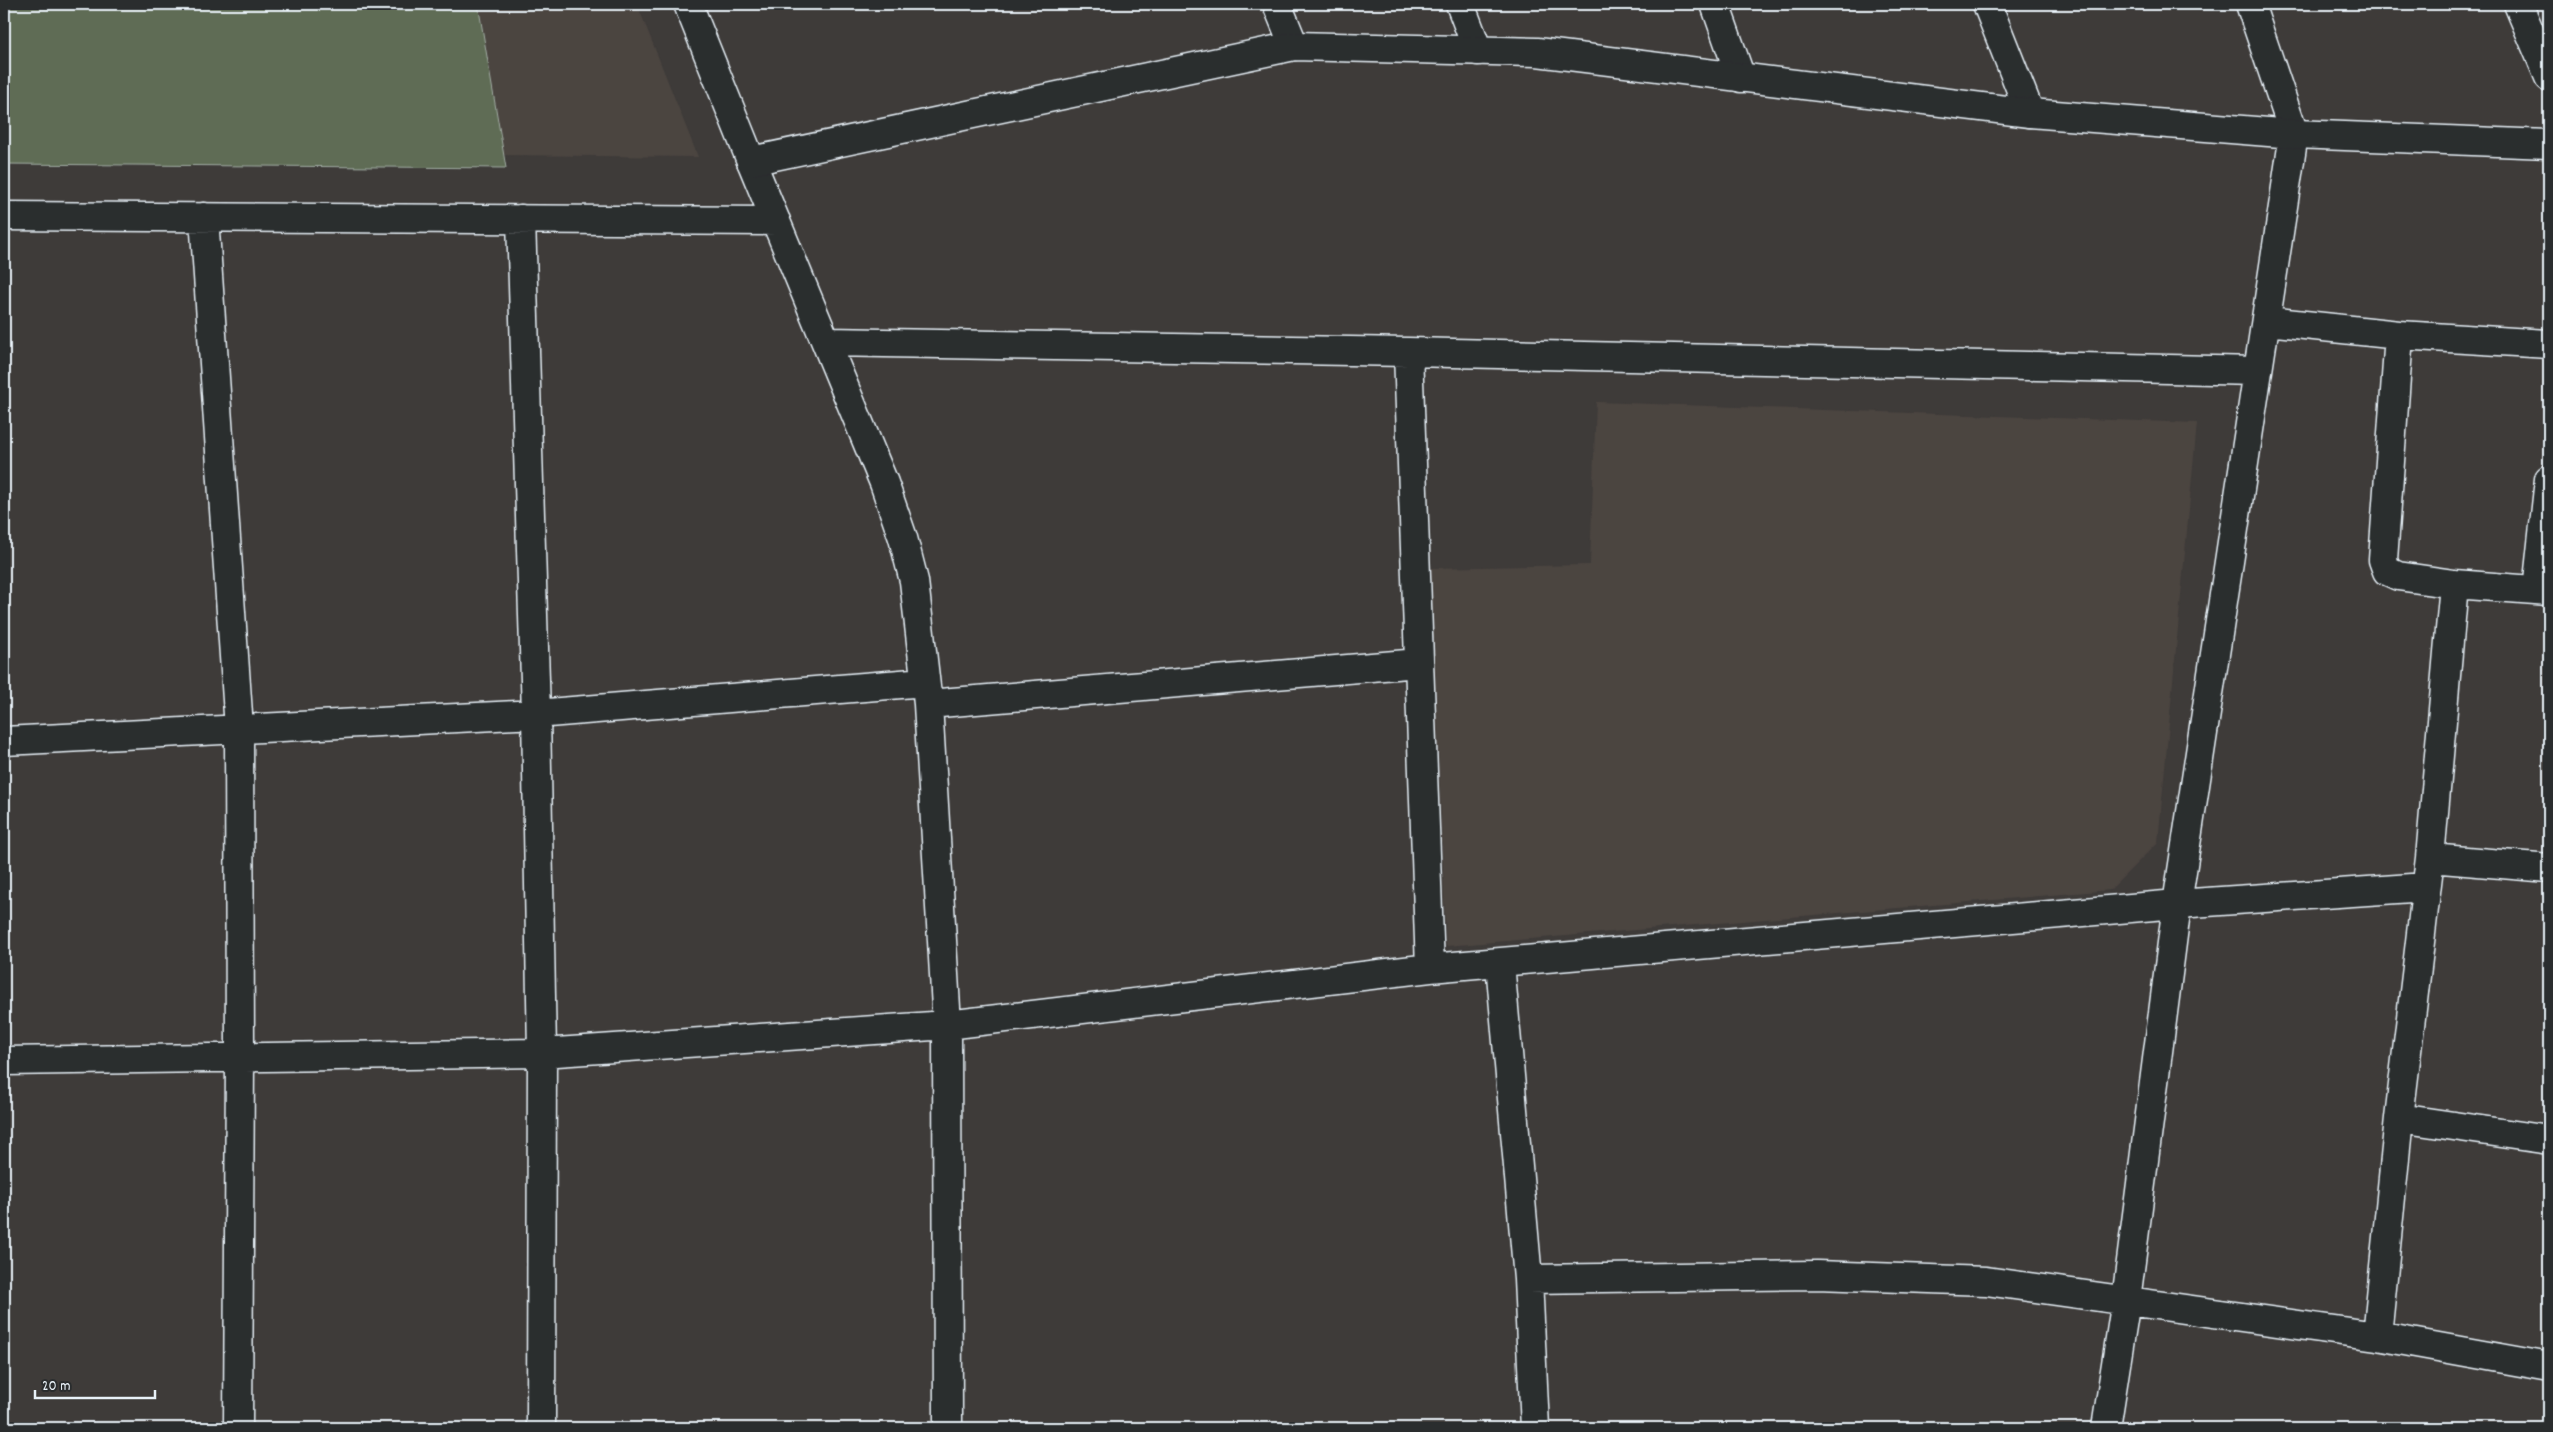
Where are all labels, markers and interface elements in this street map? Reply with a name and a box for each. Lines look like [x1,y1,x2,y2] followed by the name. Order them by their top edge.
[35,1367,155,1399] scale bar
[42,1376,70,1398] text: 20 m

